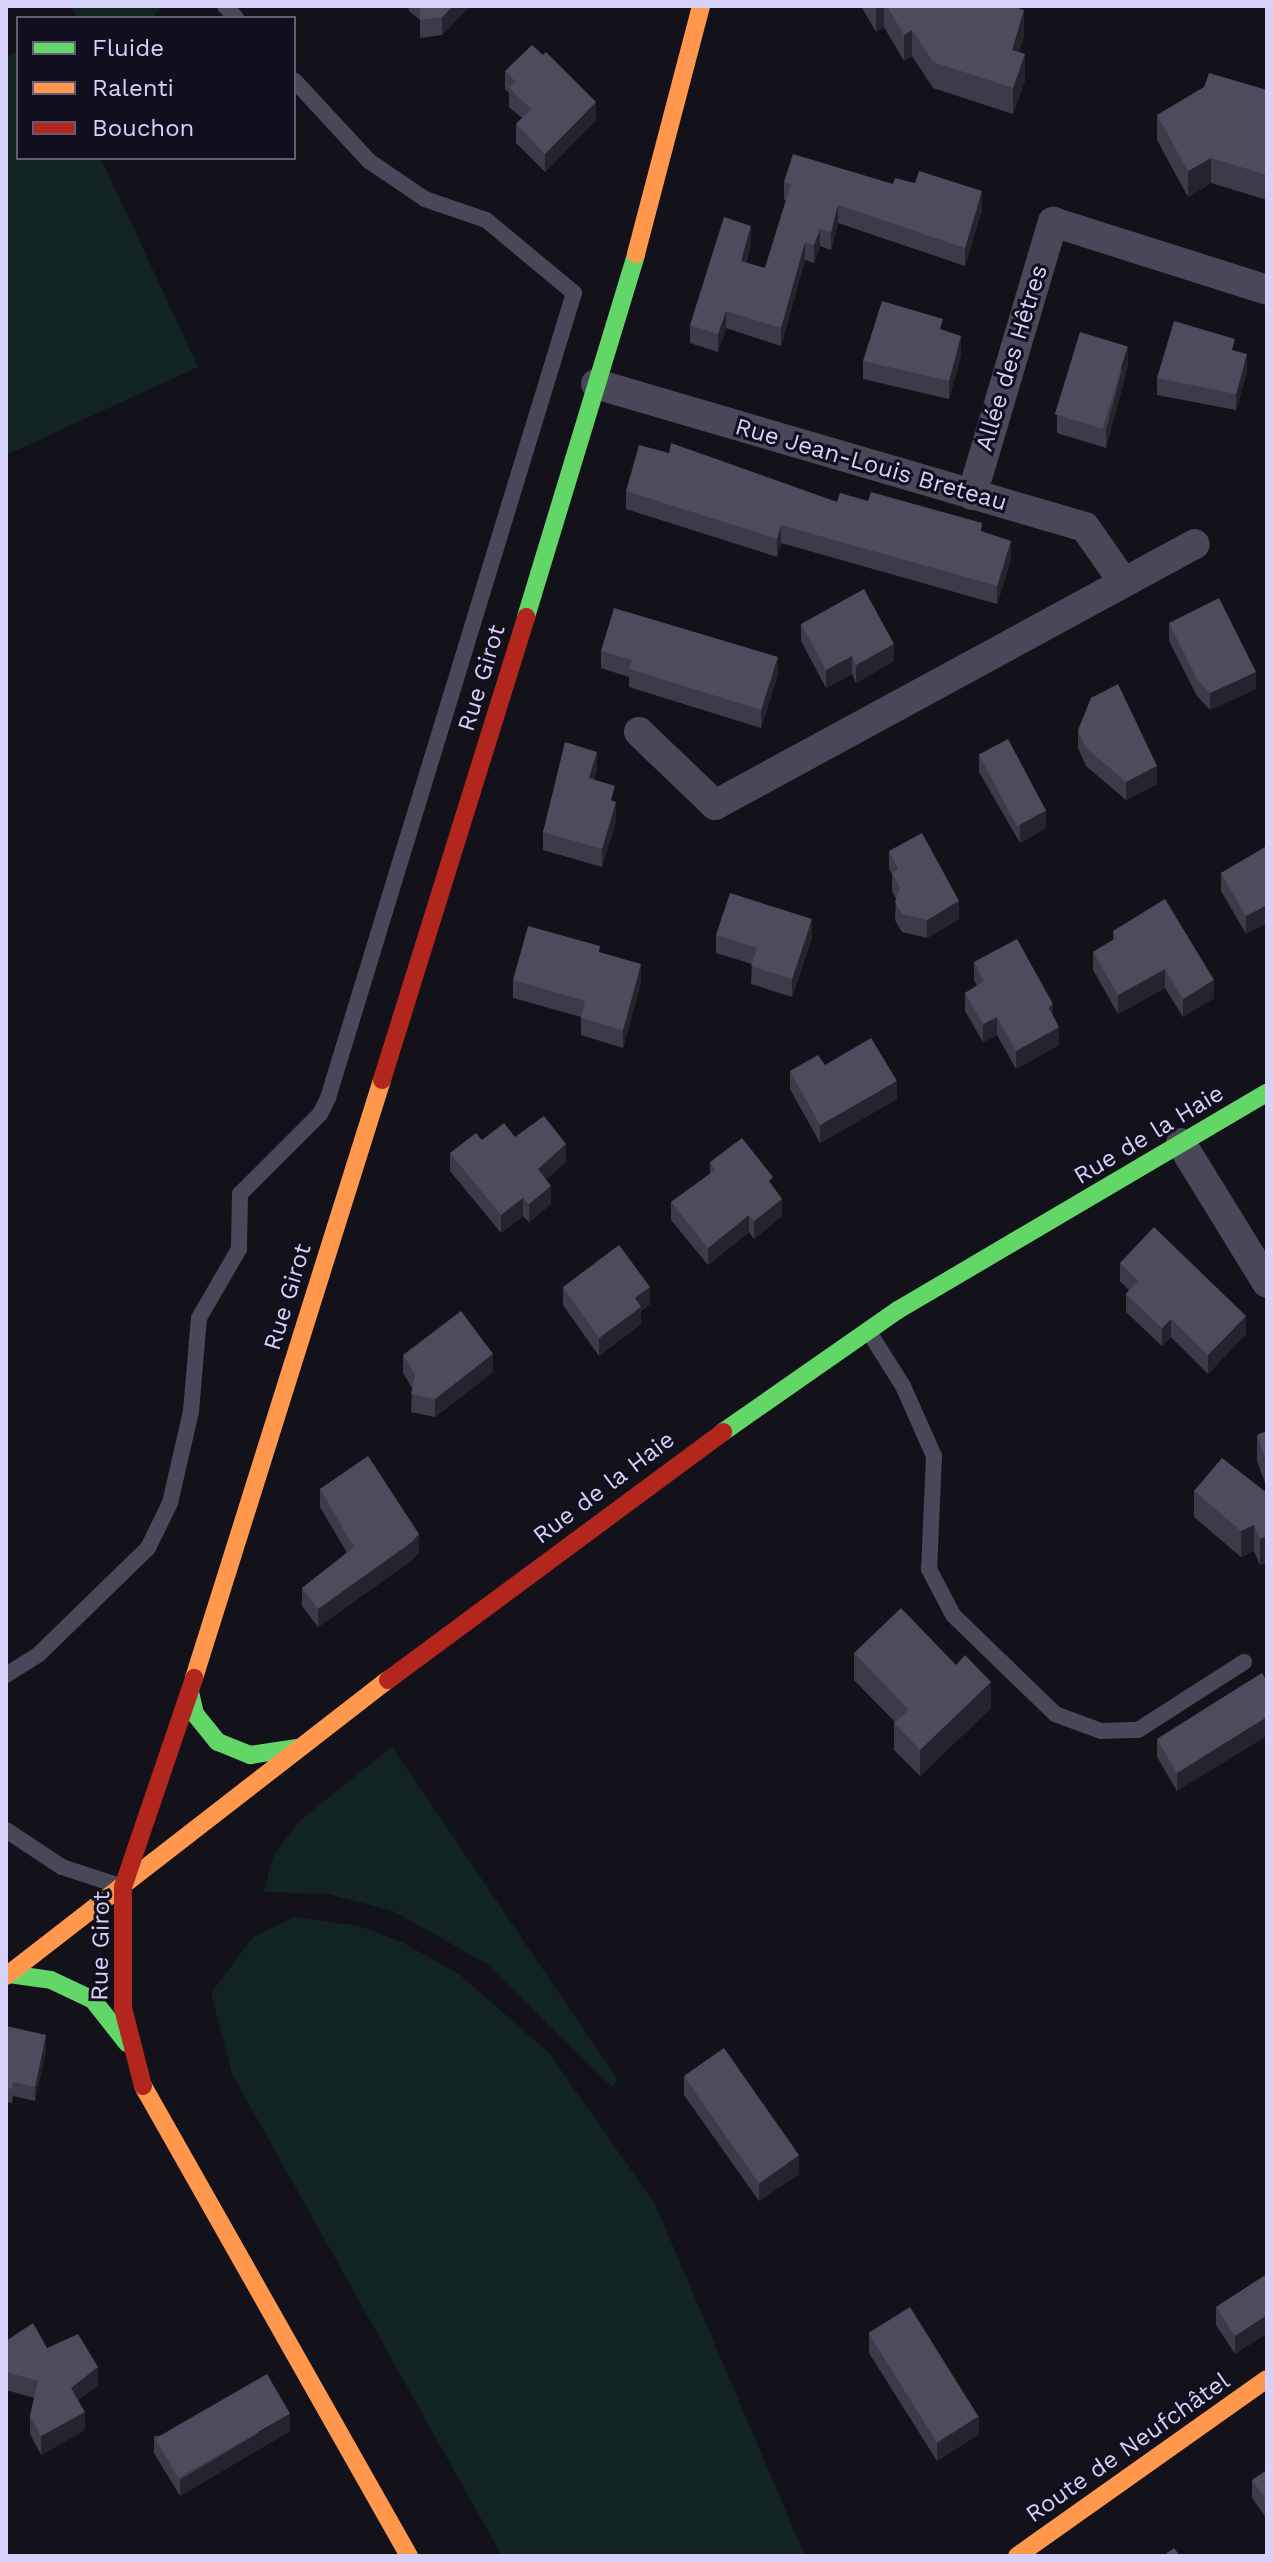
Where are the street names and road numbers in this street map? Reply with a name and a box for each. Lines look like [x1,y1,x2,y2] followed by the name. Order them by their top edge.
[970,262,1054,454] street label: Allée des Hêtres
[732,412,1010,518] street label: Rue Jean-Louis Breteau
[452,621,512,735] street label: Rue Girot
[1069,1079,1229,1191] street label: Rue de la Haie
[258,1240,318,1354] street label: Rue Girot
[527,1425,681,1551] street label: Rue de la Haie
[86,1891,116,2001] street label: Rue Girot
[1021,2367,1235,2529] street label: Route de Neufchâtel

